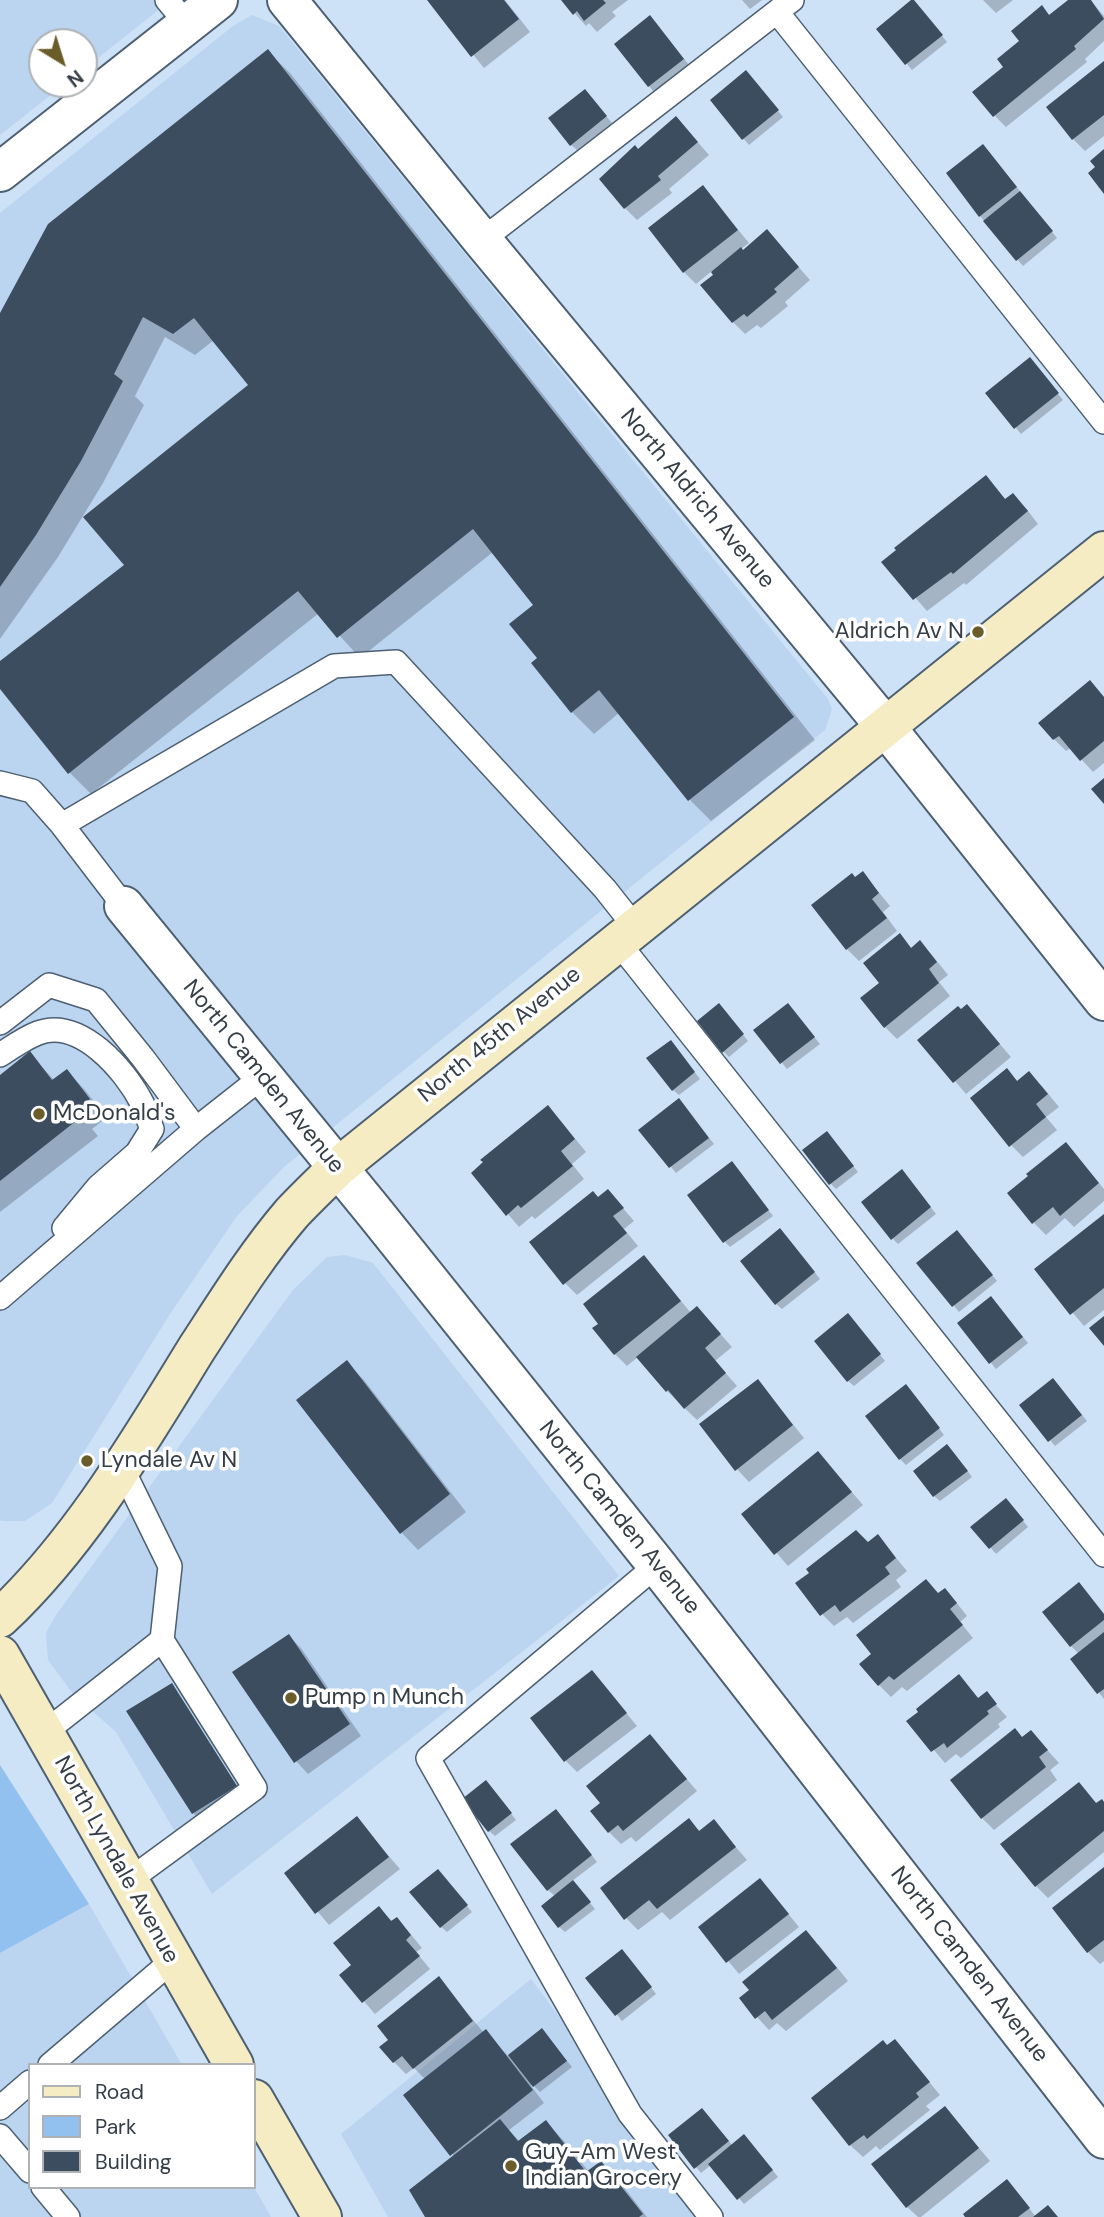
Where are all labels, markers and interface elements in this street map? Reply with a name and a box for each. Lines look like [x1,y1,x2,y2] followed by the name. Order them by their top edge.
[28,28,98,98] north arrow
[62,64,88,92] text: N
[614,404,780,594] street label: North Aldrich Avenue
[834,618,964,646] place label: Aldrich Av N
[970,624,986,640] marker: Aldrich Av N
[413,961,587,1109] street label: North 45th Avenue
[176,975,350,1179] street label: North Camden Avenue
[53,1100,175,1128] place label: McDonald's
[31,1106,47,1122] marker: McDonald's
[532,1416,706,1620] street label: North Camden Avenue
[101,1447,237,1475] place label: Lyndale Av N
[79,1453,95,1469] marker: Lyndale Av N
[305,1684,464,1712] place label: Pump n Munch
[283,1690,299,1706] marker: Pump n Munch
[48,1752,184,1968] street label: North Lyndale Avenue
[884,1862,1054,2068] street label: North Camden Avenue
[28,2063,256,2189] legend
[95,2078,144,2106] text: Road
[95,2113,136,2141] text: Park
[525,2139,682,2193] place label: Guy-Am West Indian Grocery
[95,2148,171,2176] text: Building
[503,2158,519,2174] marker: Guy-Am West Indian Grocery

